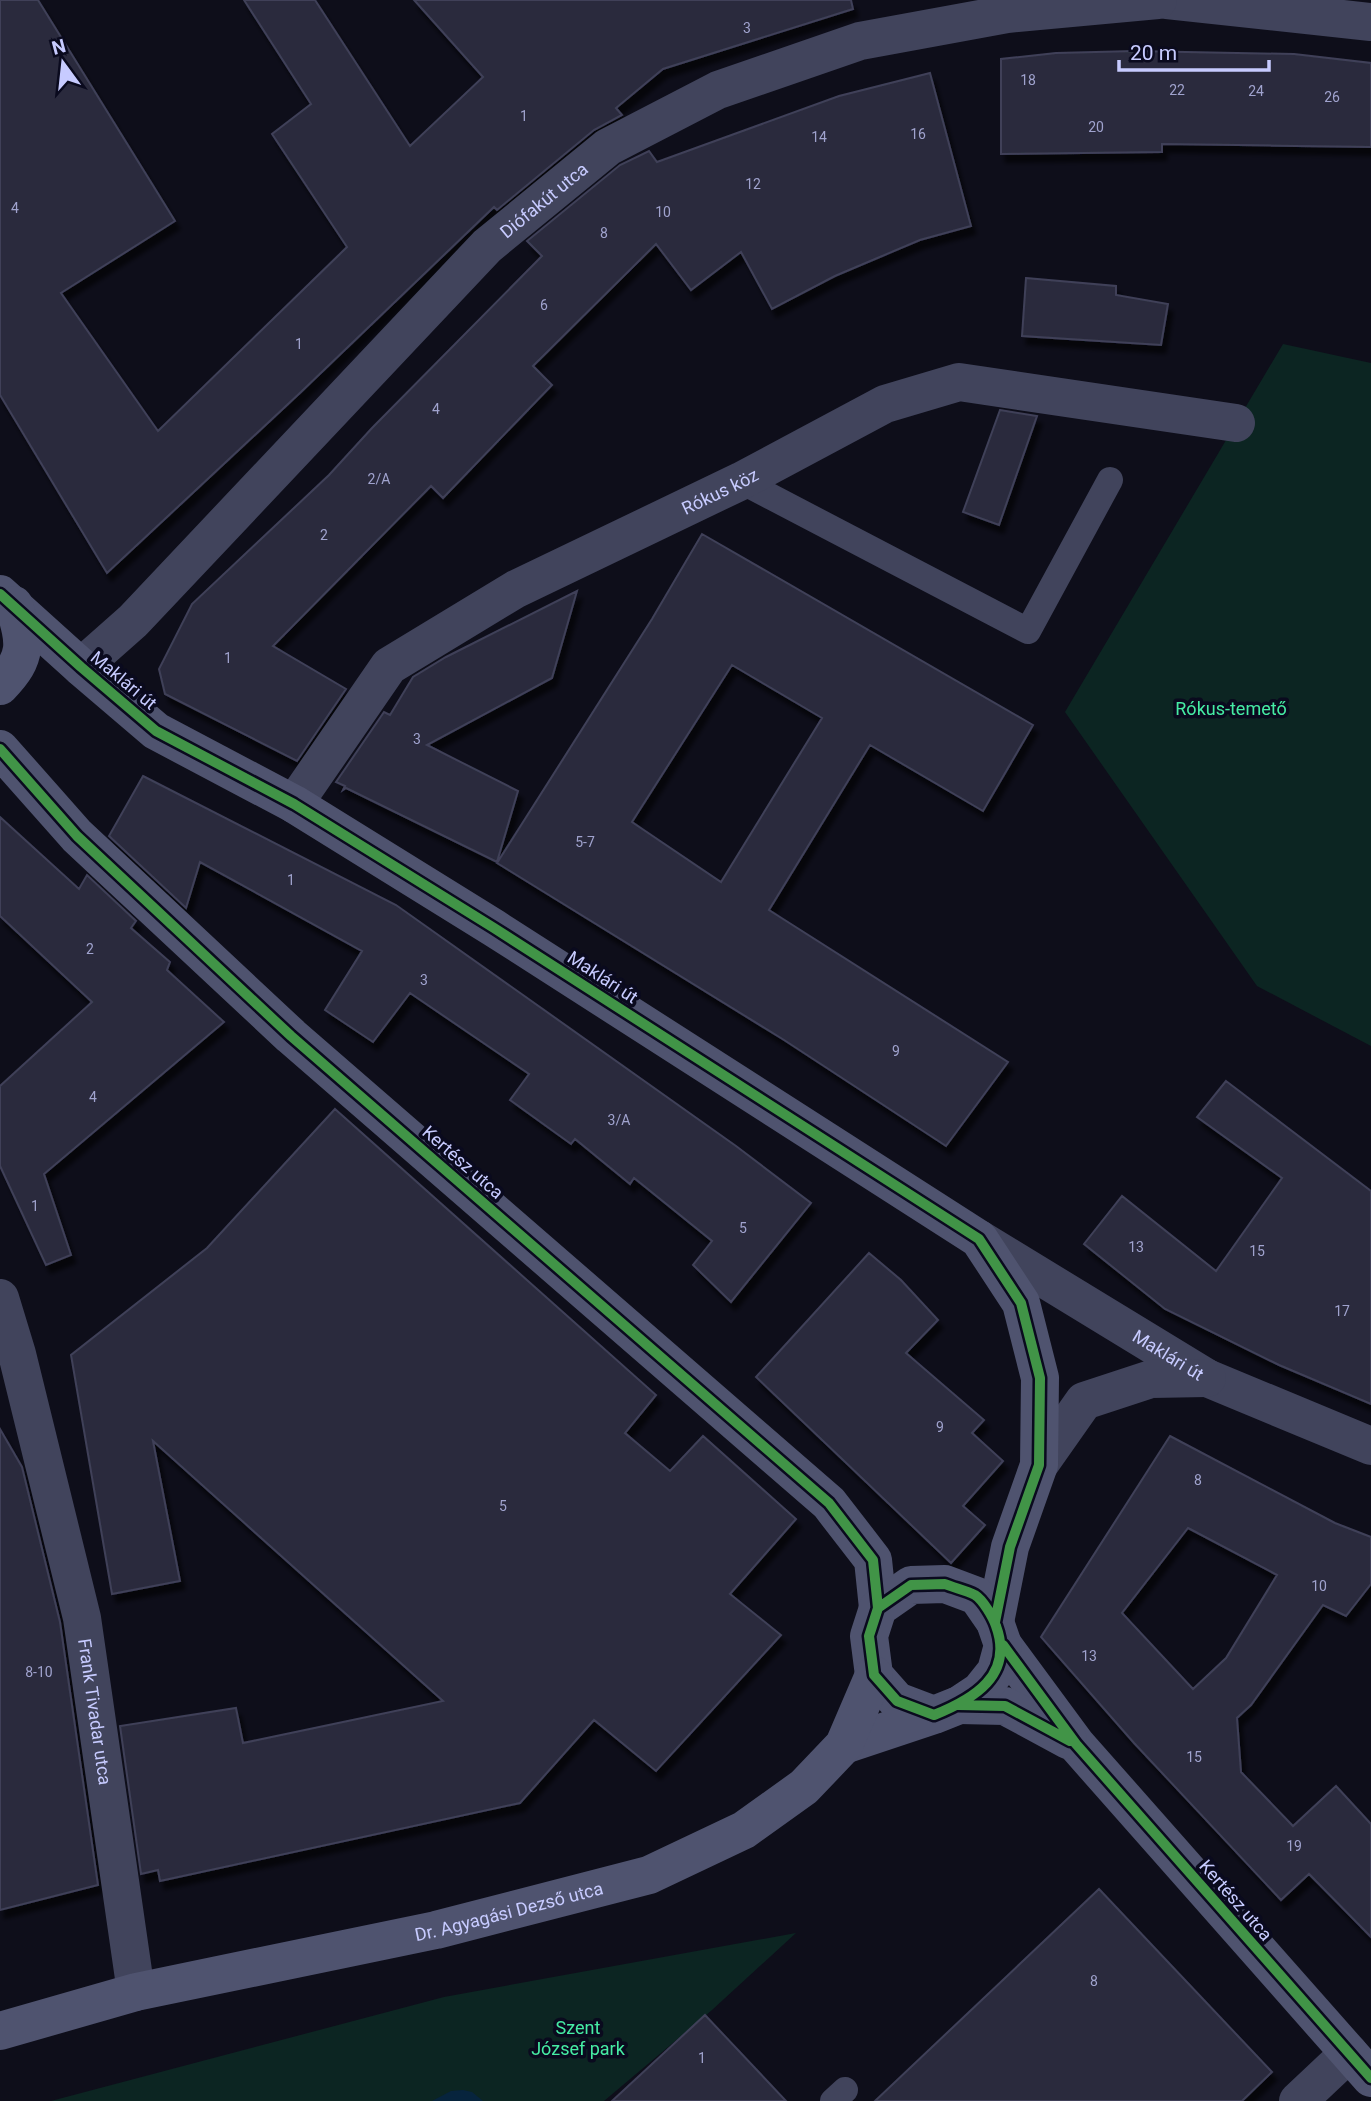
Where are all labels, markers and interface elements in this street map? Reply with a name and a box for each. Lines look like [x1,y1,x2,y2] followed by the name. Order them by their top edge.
[743,20,751,36] house number: 3
[28,28,98,98] north arrow
[1119,28,1270,72] scale bar
[49,34,68,60] text: N
[1130,41,1177,65] text: 20 m
[1020,72,1036,88] house number: 18
[1169,82,1185,98] house number: 22
[1248,83,1264,99] house number: 24
[1324,89,1340,105] house number: 26
[520,108,528,124] house number: 1
[1088,119,1104,135] house number: 20
[910,126,926,142] house number: 16
[811,129,827,145] house number: 14
[495,158,591,242] street label: Diófakút utca
[745,176,761,192] house number: 12
[11,200,19,216] house number: 4
[655,204,671,220] house number: 10
[600,225,608,241] house number: 8
[540,297,548,313] house number: 6
[295,336,303,352] house number: 1
[432,401,440,417] house number: 4
[678,463,761,519] street label: Rókus köz
[368,471,390,487] house number: 2/A
[320,527,328,543] house number: 2
[87,646,161,714] street label: Maklári út
[224,650,232,666] house number: 1
[1175,698,1287,719] park label: Rókus-temető
[413,731,421,747] house number: 3
[575,834,595,850] house number: 5-7
[287,872,295,888] house number: 1
[86,941,94,957] house number: 2
[564,947,642,1008] street label: Maklári út
[420,972,428,988] house number: 3
[892,1043,900,1059] house number: 9
[89,1089,97,1105] house number: 4
[608,1112,630,1128] house number: 3/A
[418,1121,508,1203] street label: Kertész utca
[31,1198,39,1214] house number: 1
[739,1220,747,1236] house number: 5
[1128,1239,1144,1255] house number: 13
[1249,1243,1265,1259] house number: 15
[1334,1303,1350,1319] house number: 17
[1129,1325,1208,1384] street label: Maklári út
[936,1419,944,1435] house number: 9
[1194,1472,1202,1488] house number: 8
[499,1498,507,1514] house number: 5
[1311,1578,1327,1594] house number: 10
[75,1637,116,1786] street label: Frank Tivadar utca
[1081,1648,1097,1664] house number: 13
[25,1664,53,1680] house number: 8-10
[1186,1749,1202,1765] house number: 15
[1286,1838,1302,1854] house number: 19
[1195,1855,1277,1945] street label: Kertész utca
[413,1877,605,1945] street label: Dr. Agyagási Dezső utca
[1090,1973,1098,1989] house number: 8
[531,2017,626,2059] park label: Szent József park
[698,2050,706,2066] house number: 1

